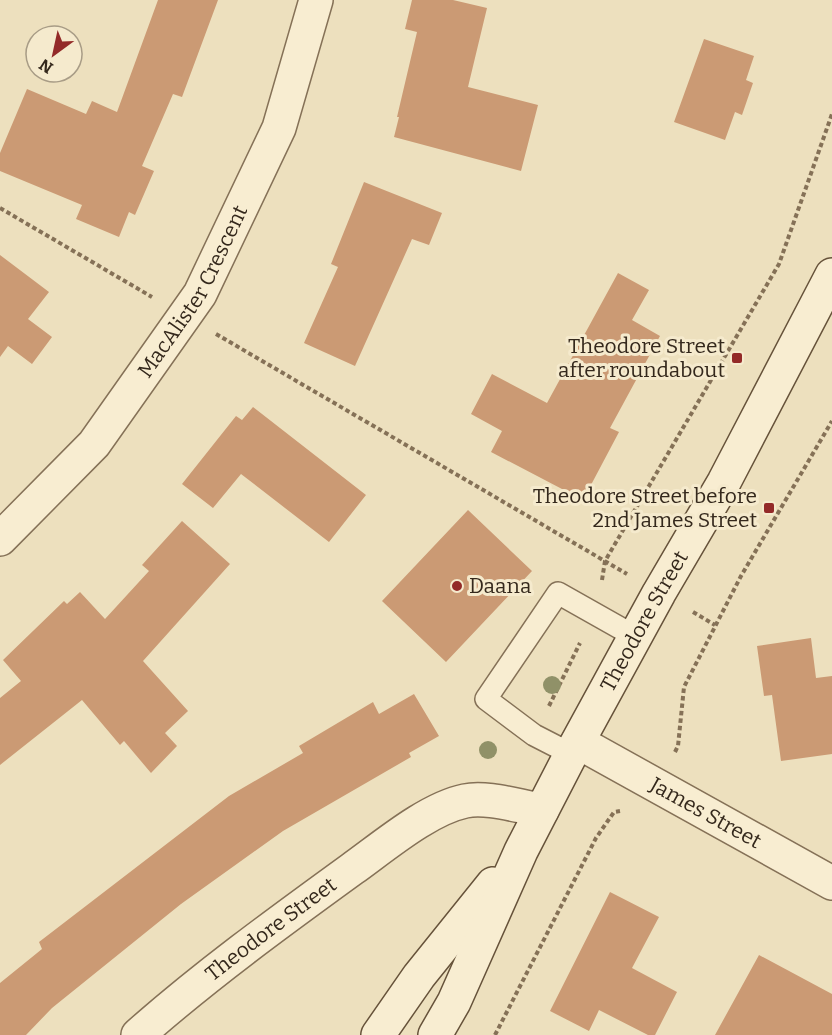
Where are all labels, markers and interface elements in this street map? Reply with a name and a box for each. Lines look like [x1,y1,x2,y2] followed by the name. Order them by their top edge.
[24,24,84,84] north arrow
[36,55,56,77] text: N
[132,201,253,383] street label: MacAlister Crescent
[558,333,725,383] place label: Theodore Street after roundabout
[730,351,744,365] marker: Theodore Street after roundabout
[533,483,757,533] place label: Theodore Street before 2nd James Street
[762,501,776,515] marker: Theodore Street before 2nd James Street
[595,546,694,696] street label: Theodore Street
[469,573,532,599] place label: Daana
[450,579,464,593] marker: Daana
[645,771,766,854] street label: James Street
[200,871,342,987] street label: Theodore Street

